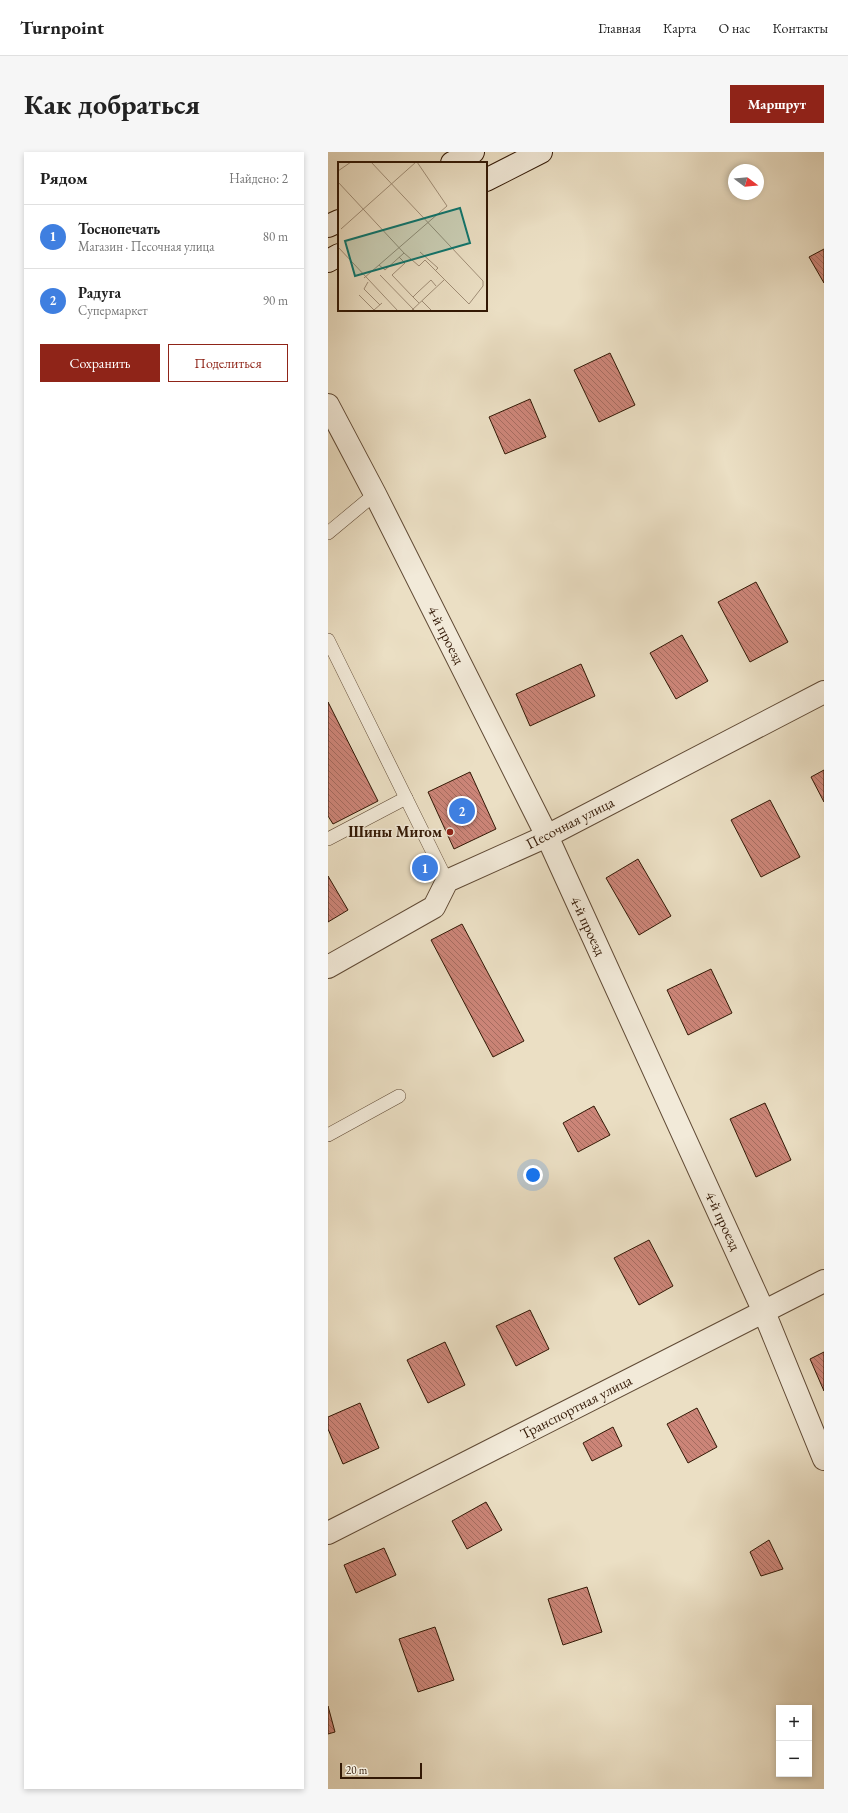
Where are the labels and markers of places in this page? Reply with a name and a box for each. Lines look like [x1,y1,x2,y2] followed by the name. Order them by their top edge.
[449,796,475,826] pin: 2
[348,822,442,841] place label: Шины Мигом
[445,827,455,837] marker: Шины Мигом
[412,853,438,883] pin: 1

